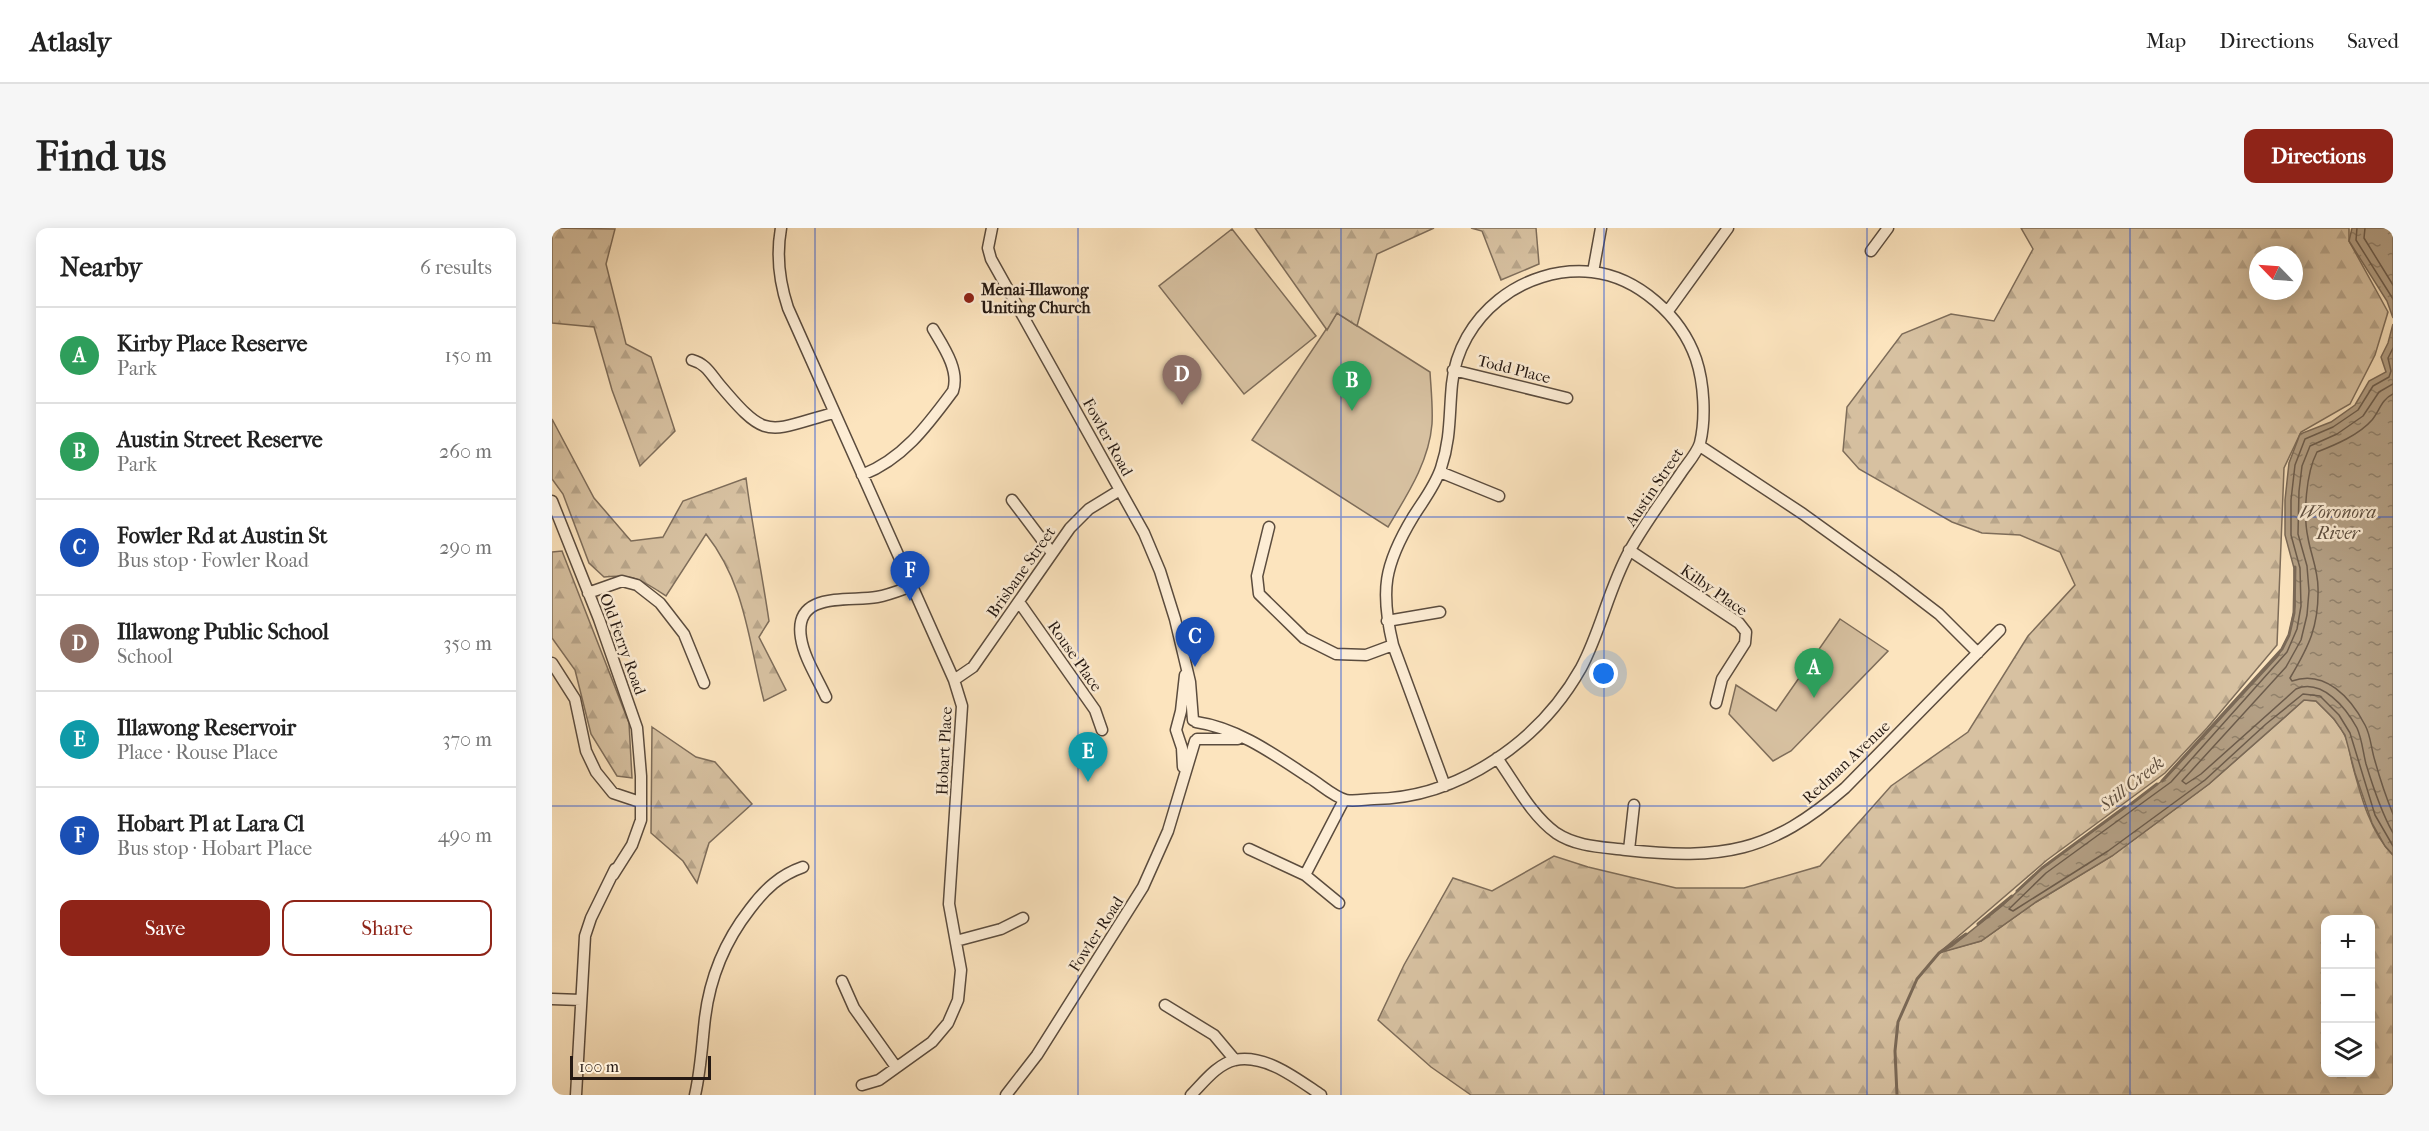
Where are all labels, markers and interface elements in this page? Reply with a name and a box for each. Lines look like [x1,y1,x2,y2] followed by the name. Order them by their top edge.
[30,25,111,58] text: Atlasly
[2146,29,2186,53] text: Map
[2219,29,2314,53] text: Directions
[2347,29,2399,53] text: Saved
[2244,129,2393,183] button: Directions
[36,132,166,181] text: Find us
[2249,246,2303,300] north arrow
[60,252,142,283] text: Nearby
[420,256,492,279] text: 6 results
[980,280,1091,318] place label: Menai-Illawong Uniting Church
[962,291,976,305] marker: Menai-Illawong Uniting Church
[117,331,307,357] text: Kirby Place Reserve
[73,344,86,367] text: A
[444,344,492,367] text: 150 m
[1475,351,1553,387] street label: Todd Place
[1162,356,1202,405] pin: D
[117,357,157,380] text: Park
[1332,362,1372,411] pin: B
[1079,395,1137,480] street label: Fowler Road
[117,427,323,453] text: Austin Street Reserve
[73,440,86,463] text: B
[439,440,492,463] text: 260 m
[1620,444,1687,531] street label: Austin Street
[117,453,157,476] text: Park
[2300,502,2376,544] water label: Woronora River
[117,523,327,549] text: Fowler Rd at Austin St
[983,523,1059,621] street label: Brisbane Street
[73,536,86,559] text: C
[439,536,492,559] text: 290 m
[117,549,309,572] text: Bus stop · Fowler Road
[890,552,930,601] pin: F
[1677,560,1751,620] street label: Kilby Place
[596,591,650,698] street label: Old Ferry Road
[1044,617,1106,695] street label: Rouse Place
[1176,618,1214,667] pin: C
[117,619,329,645] text: Illawong Public School
[72,632,87,655] text: D
[443,632,492,655] text: 350 m
[117,645,173,668] text: School
[1794,648,1834,698] pin: A
[1589,659,1618,688] your location
[932,706,956,796] street label: Hobart Place
[117,715,296,741] text: Illawong Reservoir
[1798,716,1894,808] street label: Redman Avenue
[73,728,86,751] text: E
[442,728,492,751] text: 370 m
[1068,732,1108,782] pin: E
[117,741,278,764] text: Place · Rouse Place
[2095,752,2169,816] water label: Still Creek
[117,811,304,837] text: Hobart Pl at Lara Cl
[74,824,85,847] text: F
[438,824,492,847] text: 490 m
[117,837,312,860] text: Bus stop · Hobart Place
[1065,892,1128,975] street label: Fowler Road
[60,900,270,956] button: Save
[282,900,492,956] button: Share
[2321,915,2375,1077] map controls
[2321,915,2375,969] button: +
[2321,969,2375,1023] button: −
[2321,1023,2375,1077] button: layers
[570,1053,711,1080] scale bar
[579,1057,619,1076] text: 100 m

